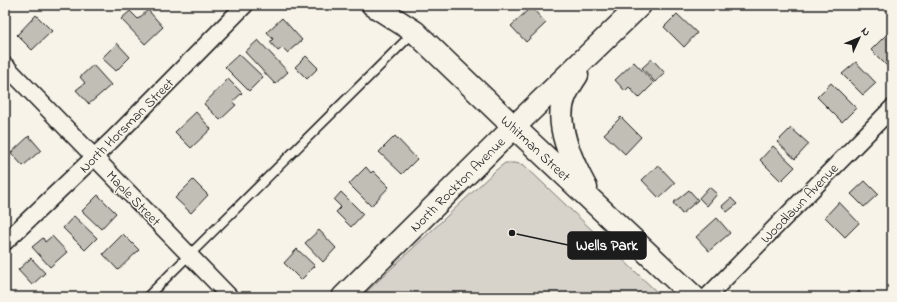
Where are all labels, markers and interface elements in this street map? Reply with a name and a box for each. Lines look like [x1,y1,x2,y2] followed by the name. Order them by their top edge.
[839,18,879,58] north arrow
[857,24,874,40] text: N
[75,74,180,178] street label: North Horsman Street
[495,111,575,187] street label: Whitman Street
[406,132,511,238] street label: North Rockton Avenue
[756,159,844,249] street label: Woodlawn Avenue
[101,166,165,232] street label: Maple Street
[568,232,646,259] callout: Wells Park
[576,235,638,257] text: Wells Park

